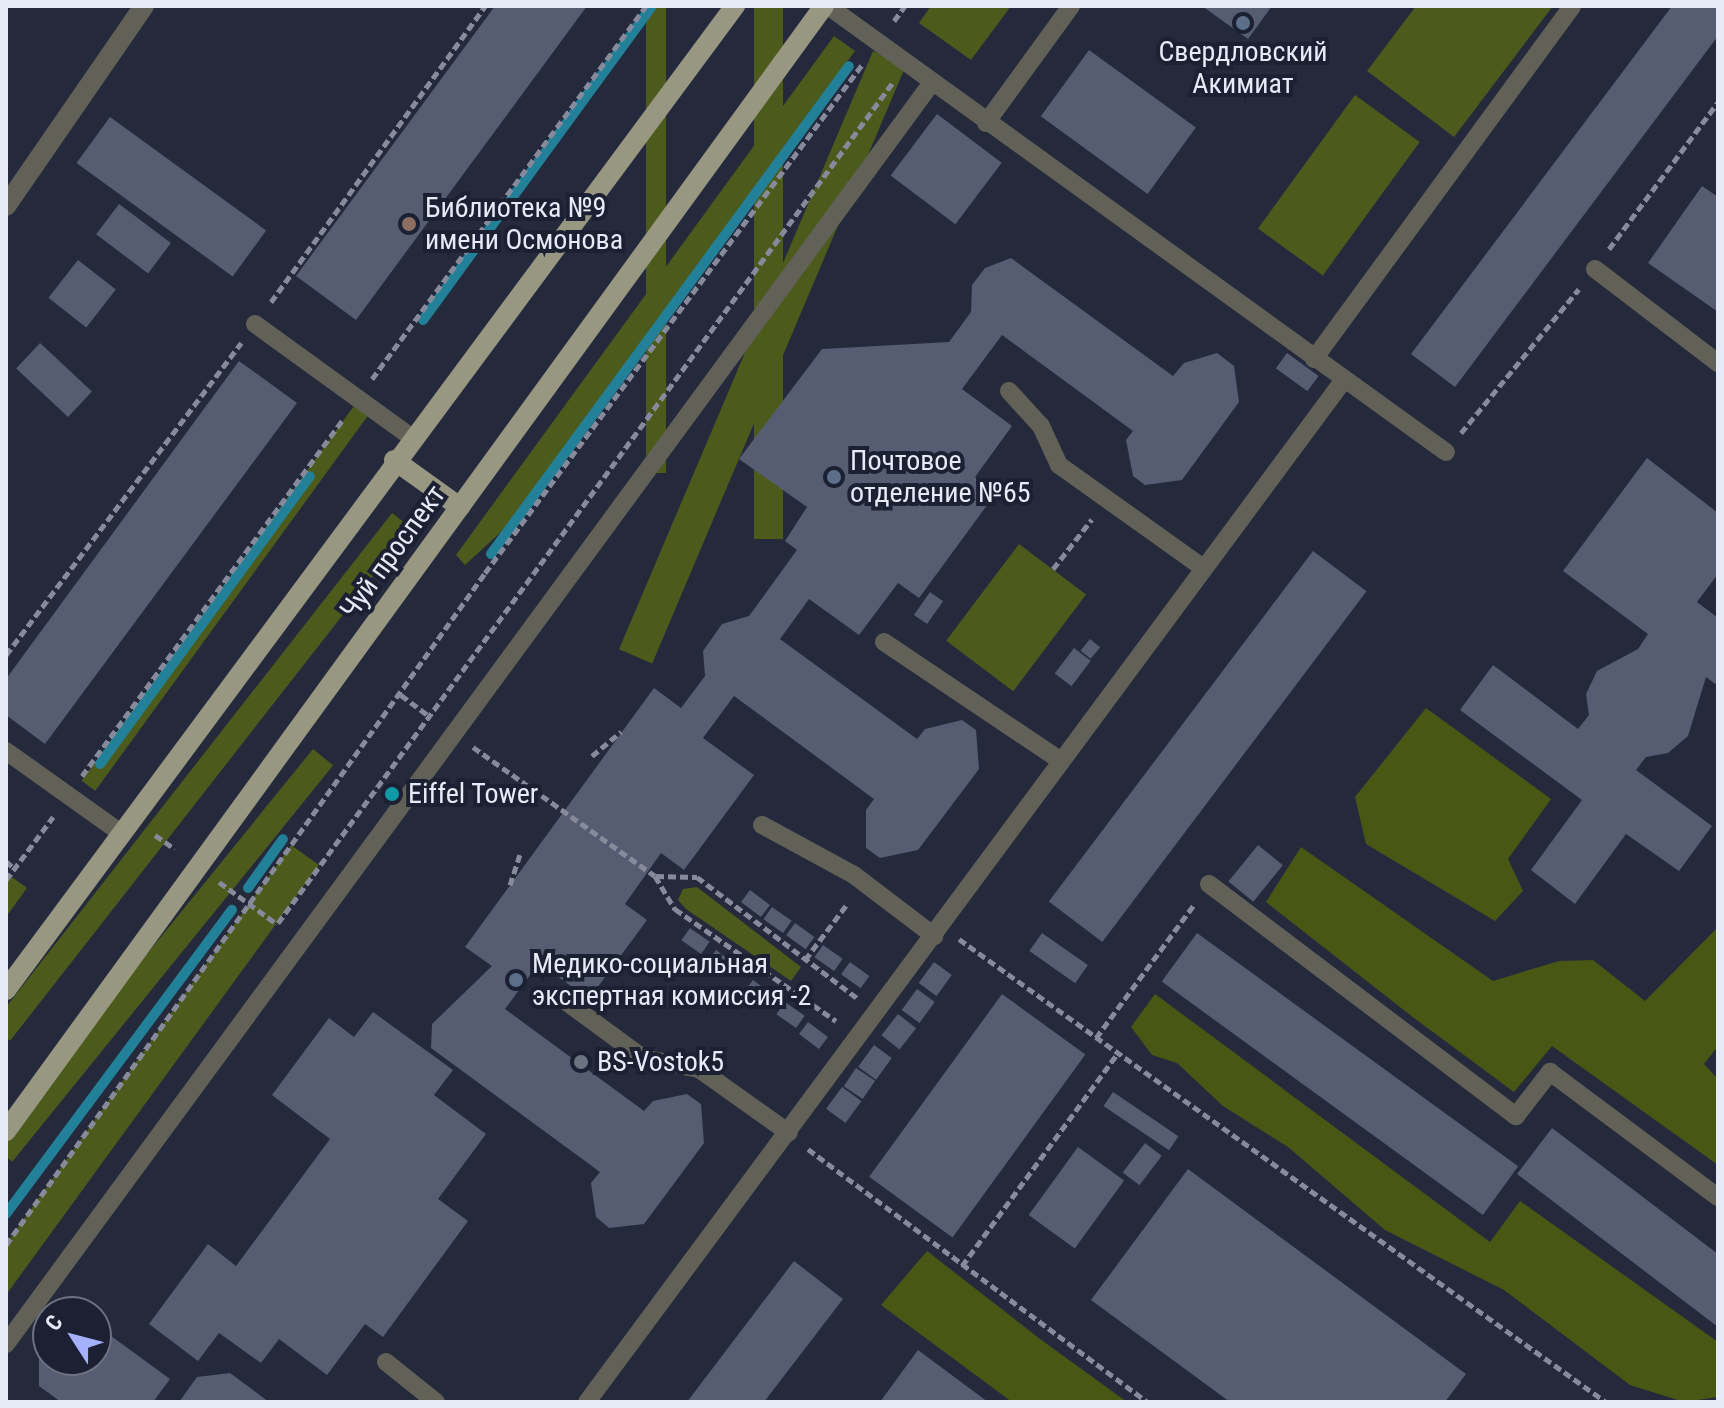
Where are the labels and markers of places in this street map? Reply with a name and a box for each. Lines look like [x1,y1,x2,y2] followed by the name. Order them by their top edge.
[1234,14,1252,32] marker: Свердловский Акимиат
[1158,35,1328,101] place label: Свердловский Акимиат
[425,191,623,257] place label: Библиотека №9 имени Осмонова
[400,215,418,233] marker: Библиотека №9 имени Осмонова
[850,444,1031,510] place label: Почтовое отделение №65
[825,468,843,486] marker: Почтовое отделение №65
[408,777,539,811] place label: Eiffel Tower
[383,785,401,803] marker: Eiffel Tower
[532,947,811,1013] place label: Медико-социальная экспертная комиссия -2
[507,971,525,989] marker: Медико-социальная экспертная комиссия -2
[597,1045,724,1079] place label: BS-Vostok5
[572,1053,590,1071] marker: BS-Vostok5

